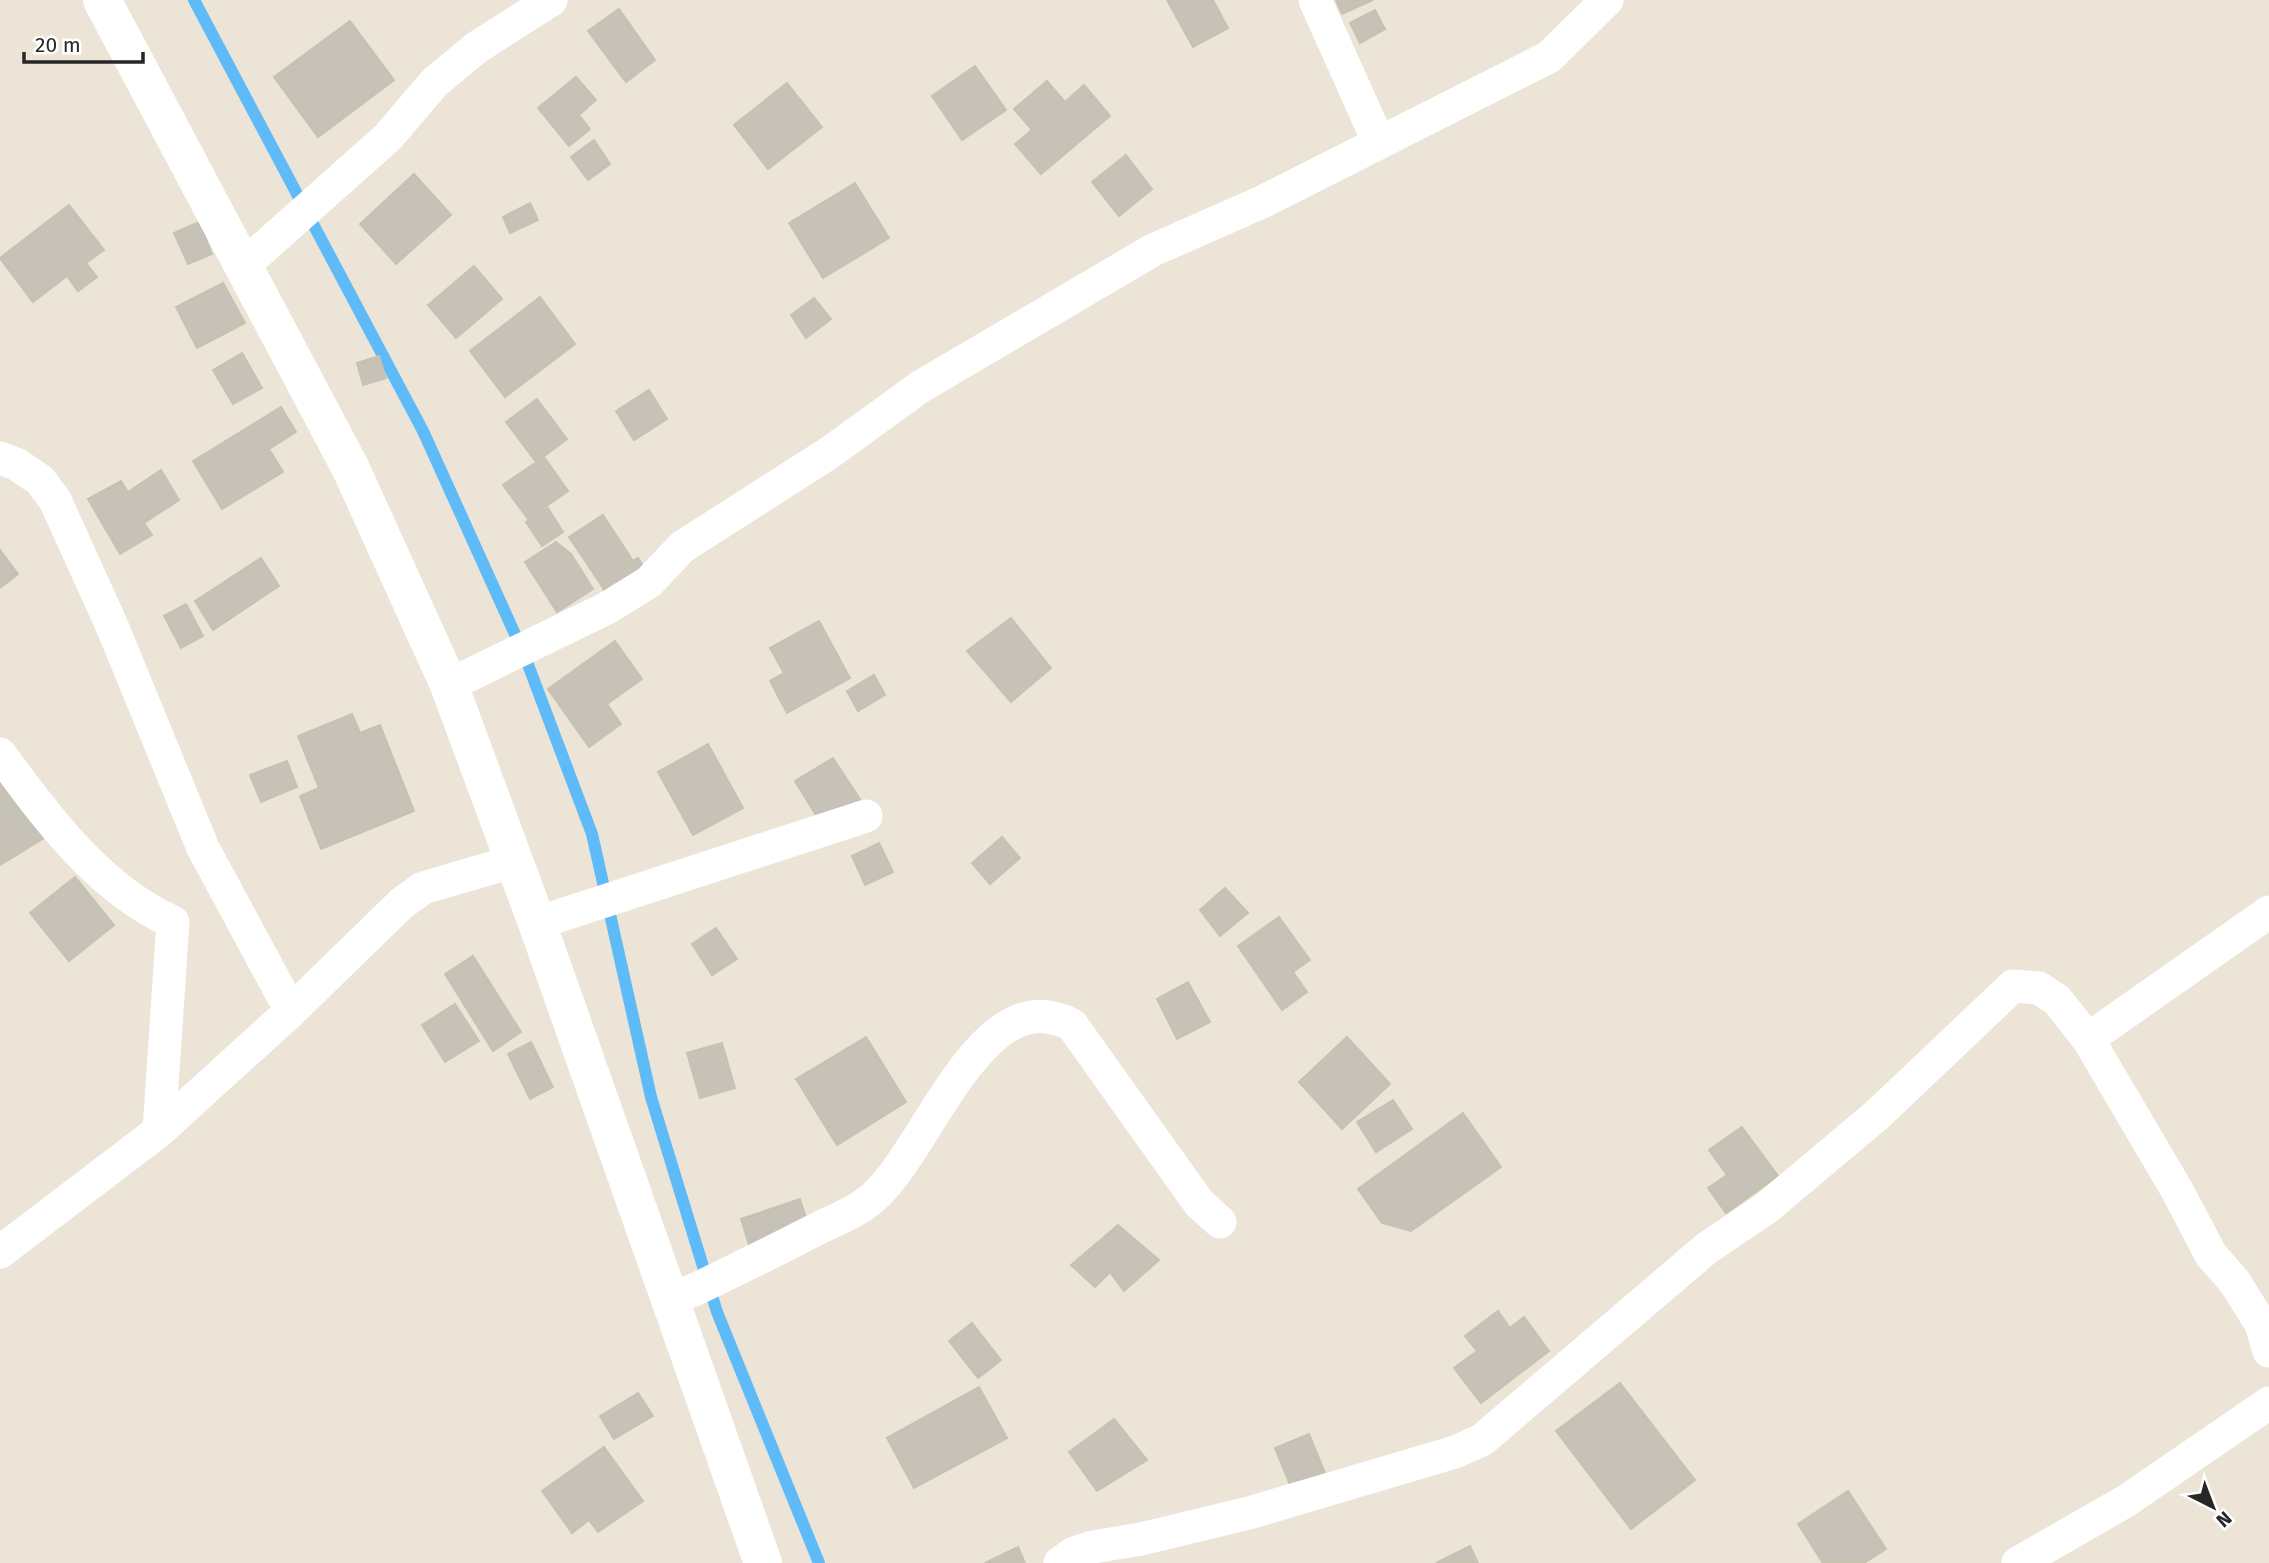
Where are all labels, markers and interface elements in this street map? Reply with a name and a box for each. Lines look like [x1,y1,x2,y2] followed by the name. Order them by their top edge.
[24,21,144,65] scale bar
[35,32,81,58] text: 20 m
[2178,1472,2248,1542] north arrow
[2212,1506,2236,1532] text: N

